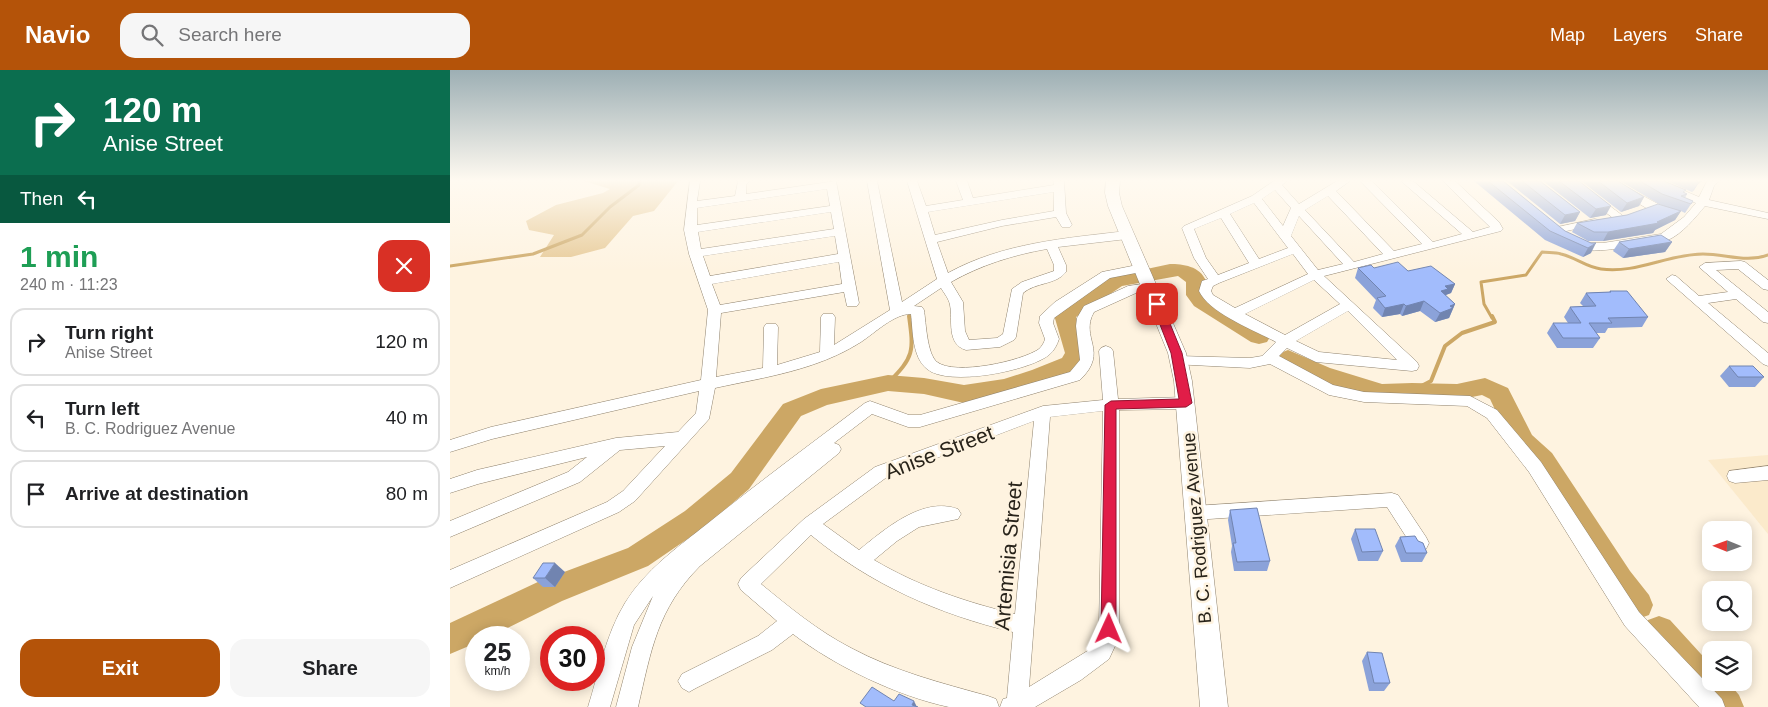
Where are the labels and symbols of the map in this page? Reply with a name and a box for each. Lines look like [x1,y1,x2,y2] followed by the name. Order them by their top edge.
[1136,283,1178,325] pin
[881,421,997,483] street label: Anise Street
[1179,432,1215,624] street label: B. C. Rodriguez Avenue
[990,480,1026,631] street label: Artemisia Street
[1702,521,1752,571] north arrow
[1082,602,1134,654] position arrow
[540,626,605,691] speed limit sign: 30

